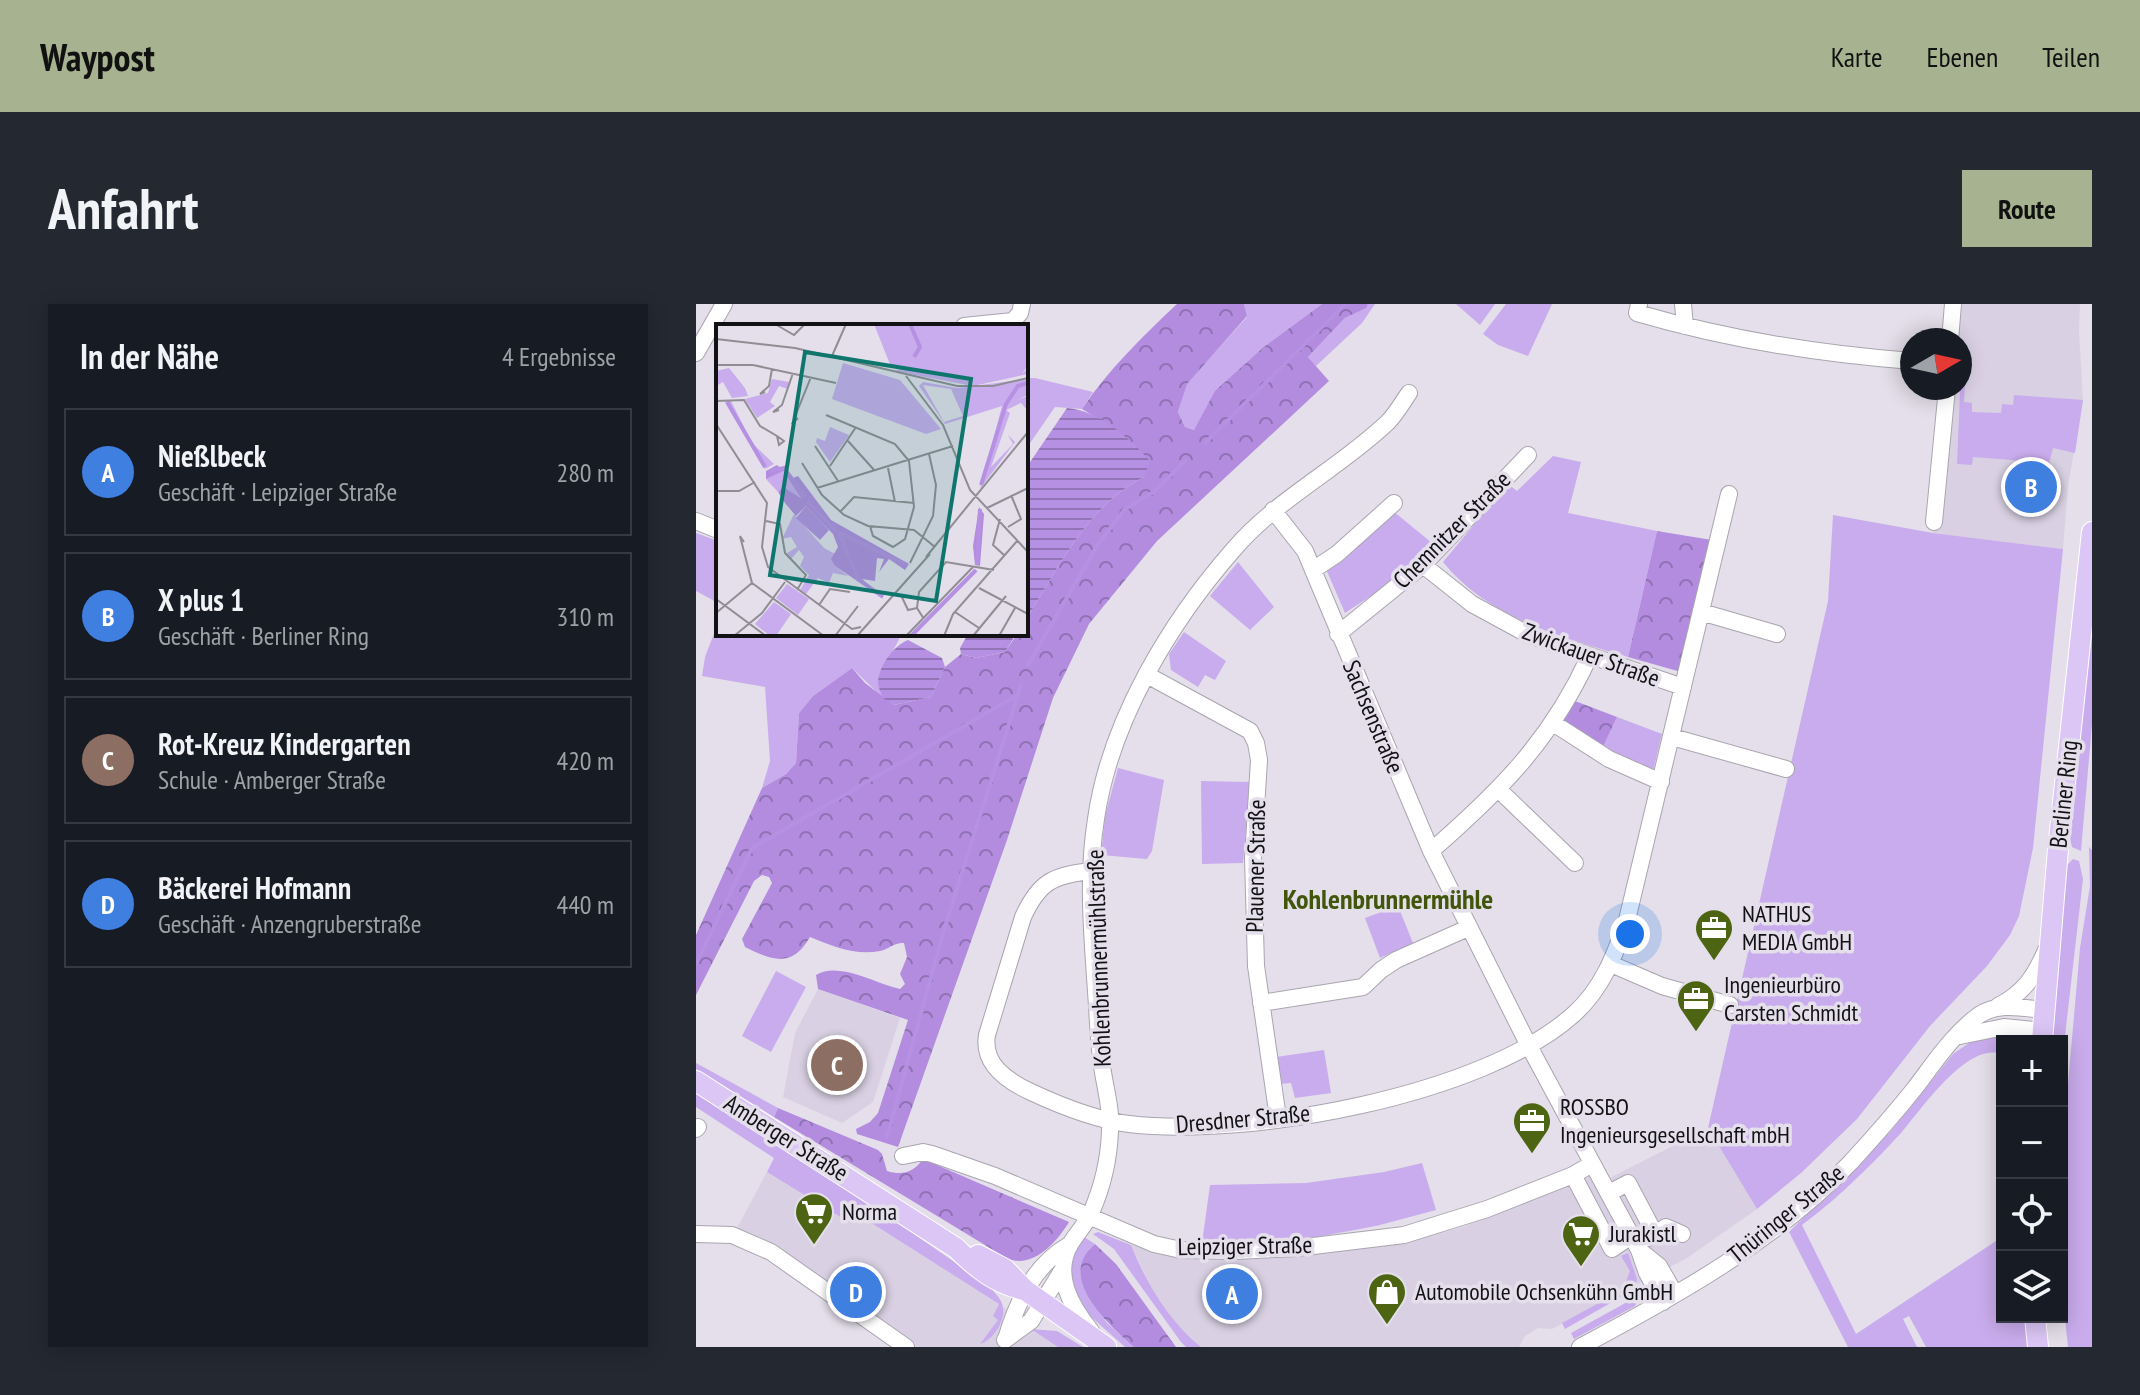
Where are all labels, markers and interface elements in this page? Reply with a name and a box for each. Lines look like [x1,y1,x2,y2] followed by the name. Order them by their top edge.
[40,32,155,81] text: Waypost
[1831,38,1882,75] text: Karte
[1926,38,1998,75] text: Ebenen
[2042,38,2100,75] text: Teilen
[1962,170,2092,247] button: Route
[48,172,199,244] text: Anfahrt
[716,324,1028,636] inset map
[1900,328,1972,400] north arrow
[80,334,219,378] text: In der Nähe
[502,340,616,373] text: 4 Ergebnisse
[158,436,266,475] text: Nießlbeck
[101,456,115,489] text: A
[556,456,614,489] text: 280 m
[2005,457,2057,517] pin: B
[1386,464,1517,595] street label: Chemnitzer Straße
[158,475,397,508] text: Geschäft · Leipziger Straße
[158,580,244,619] text: X plus 1
[102,600,114,633] text: B
[556,600,614,633] text: 310 m
[1518,615,1664,694] street label: Zwickauer Straße
[158,619,369,652] text: Geschäft · Berliner Ring
[1336,655,1411,778] street label: Sachsenstraße
[158,724,411,763] text: Rot-Kreuz Kindergarten
[2042,738,2085,849] street label: Berliner Ring
[102,744,114,777] text: C
[556,744,614,777] text: 420 m
[158,763,386,796] text: Schule · Amberger Straße
[1239,799,1272,933] street label: Plauener Straße
[1079,849,1118,1067] street label: Kohlenbrunnermühlstraße
[158,868,351,907] text: Bäckerei Hofmann
[1283,880,1493,917] district label: Kohlenbrunnermühle
[101,888,115,921] text: D
[556,888,614,921] text: 440 m
[1742,898,1852,957] place label: NATHUS MEDIA GmbH
[158,907,421,940] text: Geschäft · Anzengruberstraße
[1693,907,1735,962] office icon: NATHUS MEDIA GmbH
[1610,914,1650,954] your location
[1724,969,1859,1028] place label: Ingenieurbüro Carsten Schmidt
[1675,978,1717,1033] office icon: Ingenieurbüro Carsten Schmidt
[811,1035,863,1095] pin: C
[1996,1035,2068,1323] map controls
[1996,1035,2068,1107] button: +
[718,1087,854,1188] street label: Amberger Straße
[1560,1091,1790,1150] place label: ROSSBO Ingenieursgesellschaft mbH
[1175,1097,1311,1140] street label: Dresdner Straße
[1511,1100,1553,1155] office icon: ROSSBO Ingenieursgesellschaft mbH
[1996,1107,2068,1179] button: −
[1721,1157,1850,1270] street label: Thüringer Straße
[1996,1179,2068,1251] button: locate
[793,1191,835,1246] supermarket icon: Norma
[842,1196,897,1227] place label: Norma
[1560,1213,1602,1268] supermarket icon: Jurakistl
[1608,1218,1677,1249] place label: Jurakistl
[1177,1229,1313,1262] street label: Leipziger Straße
[1996,1251,2068,1323] button: layers
[830,1262,882,1322] pin: D
[1206,1264,1258,1324] pin: A
[1366,1271,1408,1326] shop icon: Automobile Ochsenkühn GmbH
[1415,1276,1673,1307] place label: Automobile Ochsenkühn GmbH

